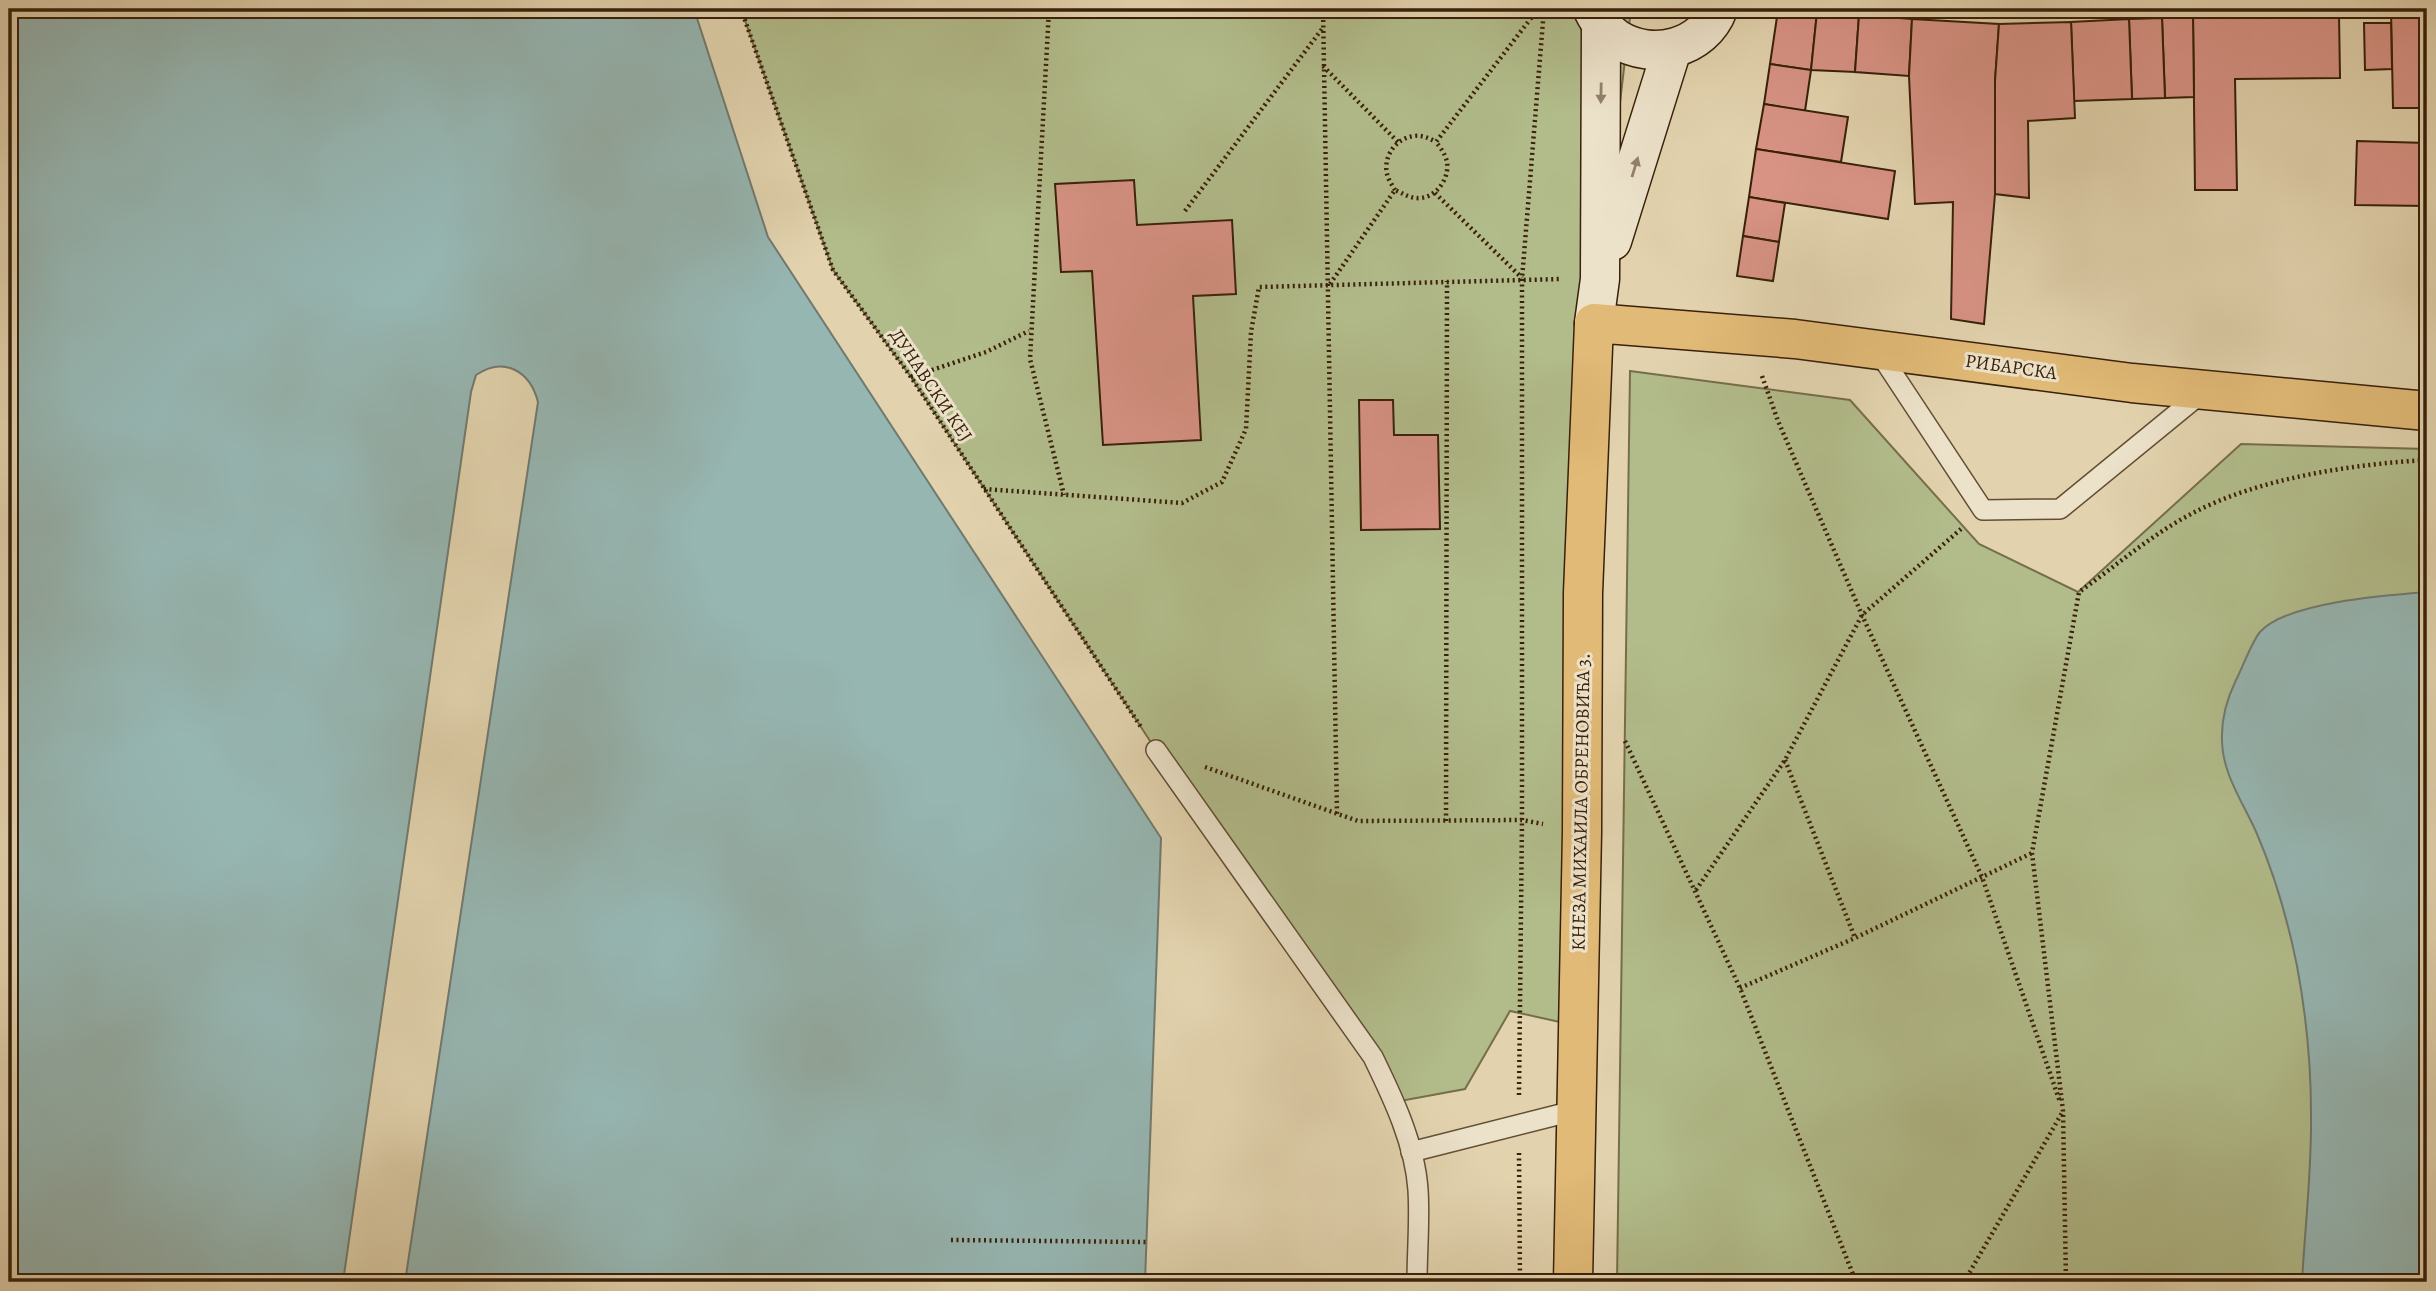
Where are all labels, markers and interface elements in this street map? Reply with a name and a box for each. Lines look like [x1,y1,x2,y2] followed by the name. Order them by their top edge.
[1595,83,1607,105] one-way arrow
[1630,157,1640,178] one-way arrow
[883,323,979,447] street label: ДУНАВСКИ КЕЈ
[1963,348,2059,386] street label: РИБАРСКА
[1565,653,1597,951] street label: КНЕЗА МИХАИЛА ОБРЕНОВИЋА 3.

